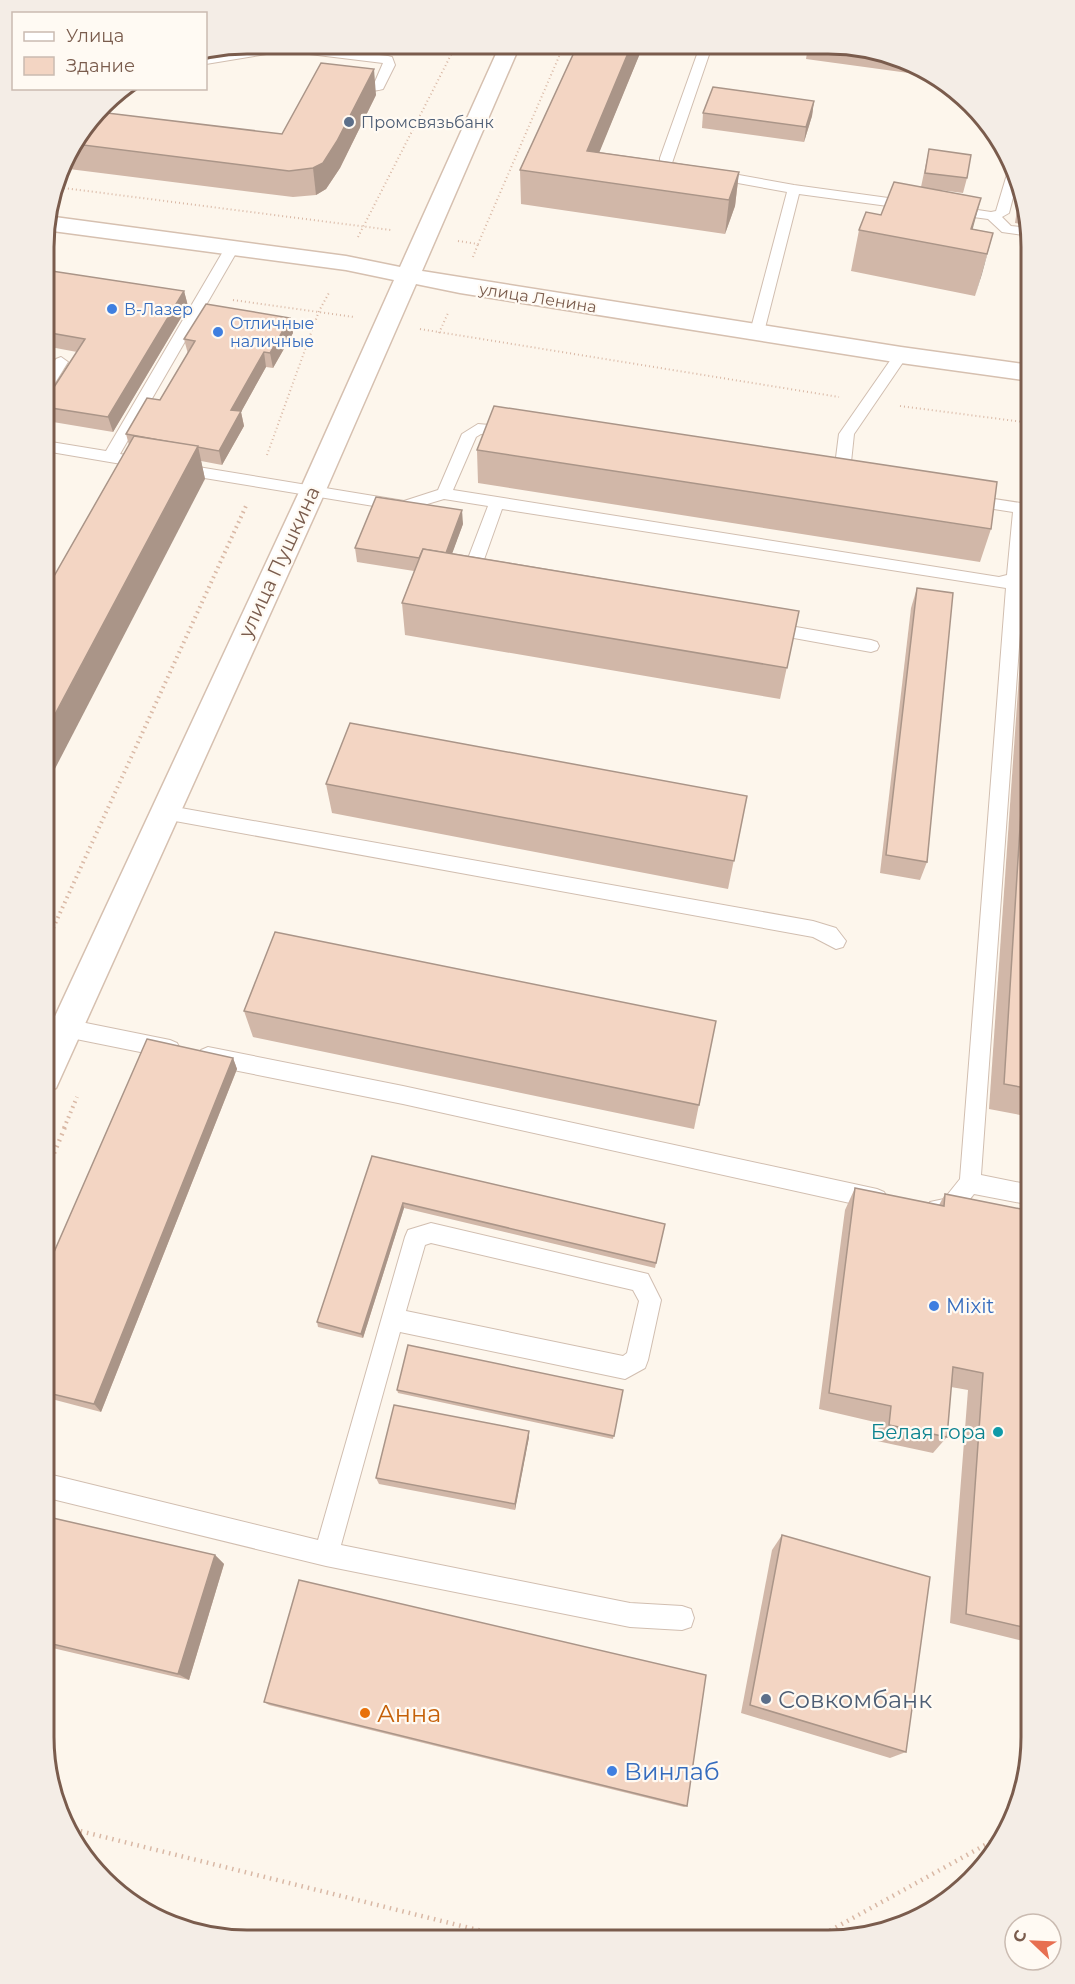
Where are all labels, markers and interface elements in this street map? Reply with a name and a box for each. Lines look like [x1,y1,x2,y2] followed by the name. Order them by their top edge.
[12,12,207,90] legend
[66,25,124,47] text: Улица
[66,55,135,77] text: Здание
[361,113,495,132] place label: Промсвязьбанк
[342,115,356,129] marker: Промсвязьбанк
[477,279,598,317] street label: улица Ленина
[124,300,193,319] place label: В-Лазер
[105,302,119,316] marker: В-Лазер
[230,314,314,351] place label: Отличные наличные
[211,325,225,339] marker: Отличные наличные
[233,482,325,643] street label: улица Пушкина
[946,1294,995,1318] place label: Mixit
[927,1299,941,1313] marker: Mixit
[871,1420,986,1444] place label: Белая гора
[991,1425,1005,1439] marker: Белая гора
[778,1685,932,1714] place label: Совкомбанк
[759,1692,773,1706] marker: Совкомбанк
[377,1699,441,1728] place label: Анна
[358,1706,372,1720] marker: Анна
[624,1757,720,1786] place label: Винлаб
[605,1764,619,1778] marker: Винлаб
[1003,1912,1063,1972] north arrow
[1009,1927,1031,1945] text: С

